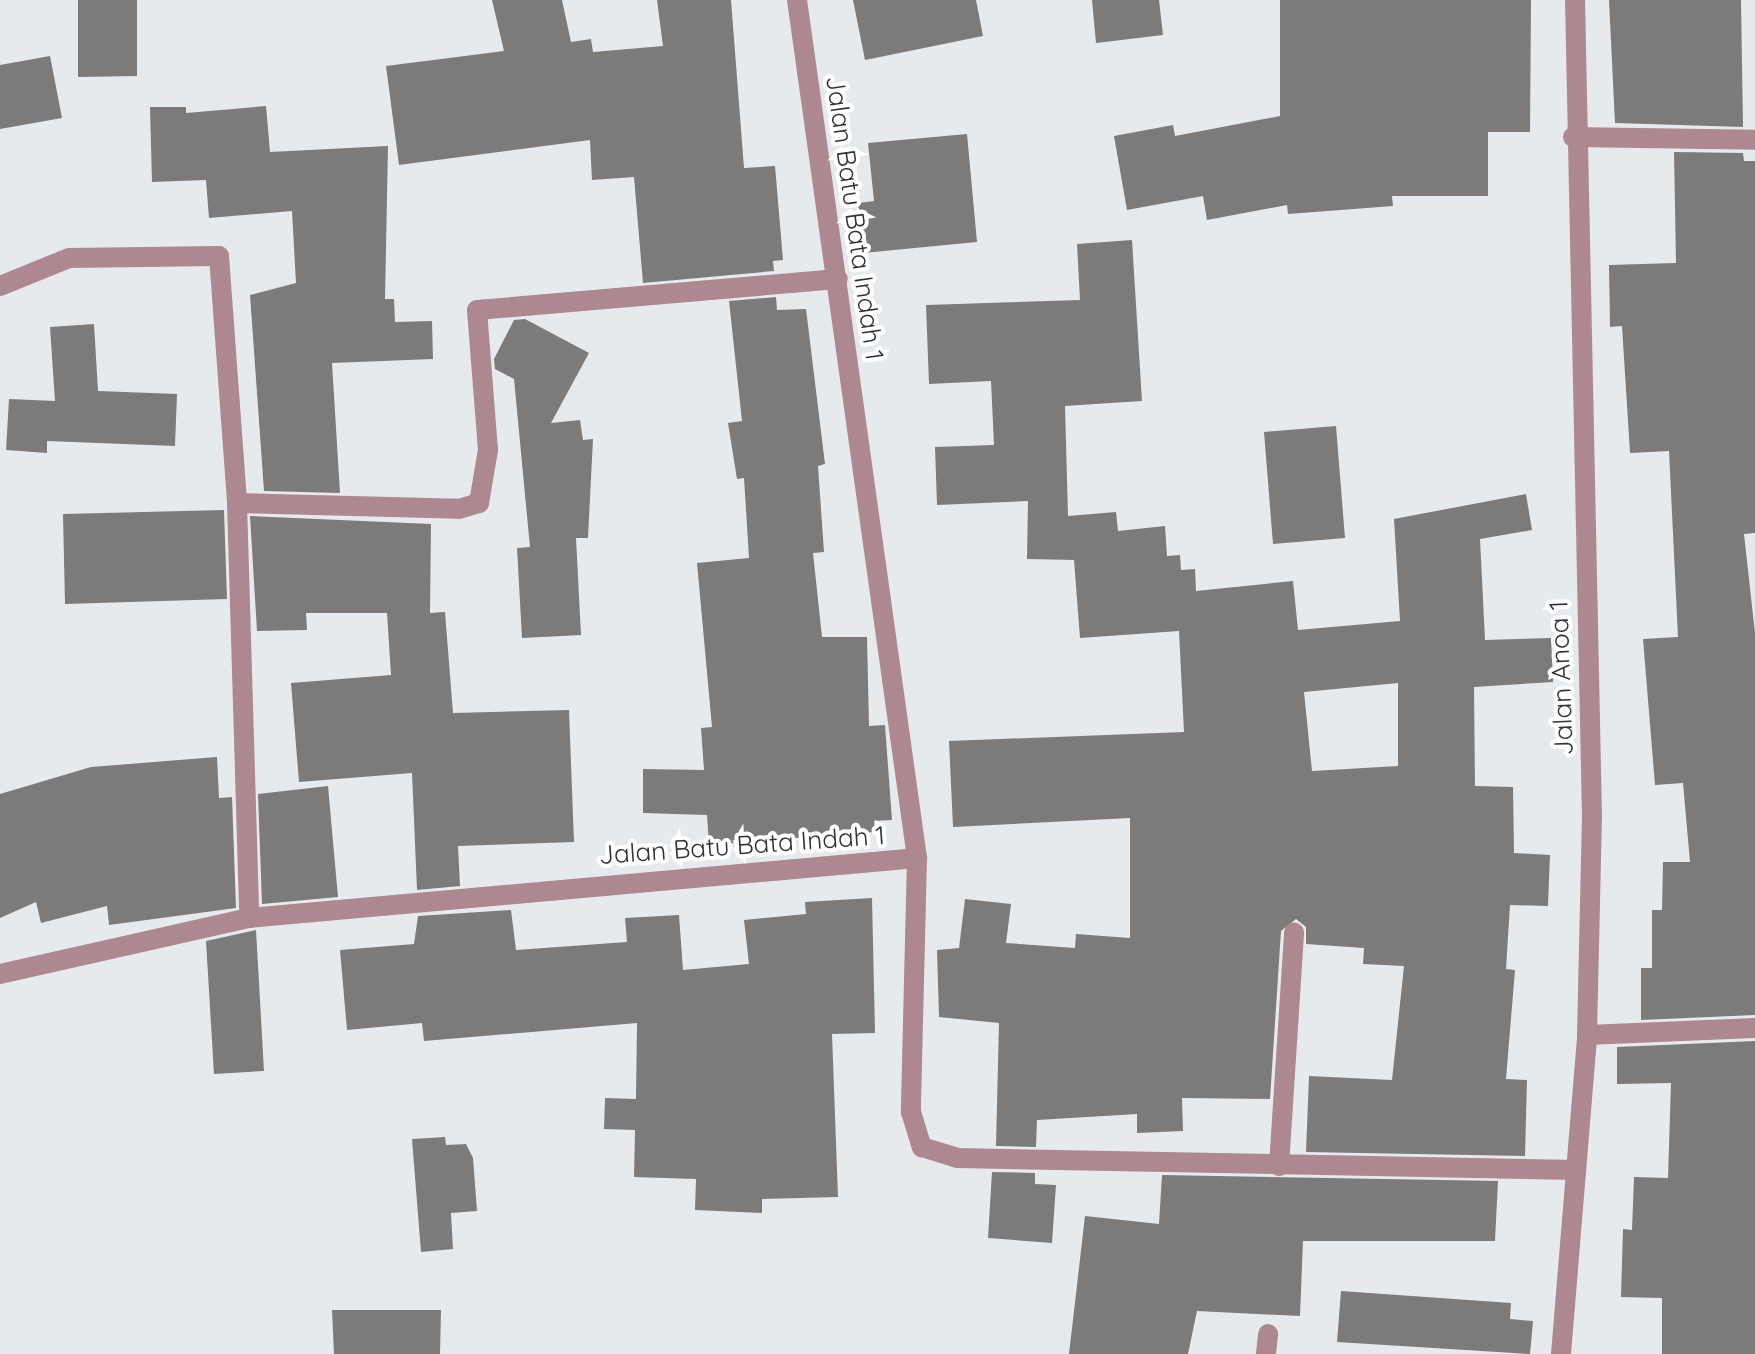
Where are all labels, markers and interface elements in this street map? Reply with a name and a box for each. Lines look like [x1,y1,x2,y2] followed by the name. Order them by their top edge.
[820,74,890,362] street label: Jalan Batu Bata Indah 1
[1543,600,1579,756] street label: Jalan Anoa 1
[598,819,886,871] street label: Jalan Batu Bata Indah 1

